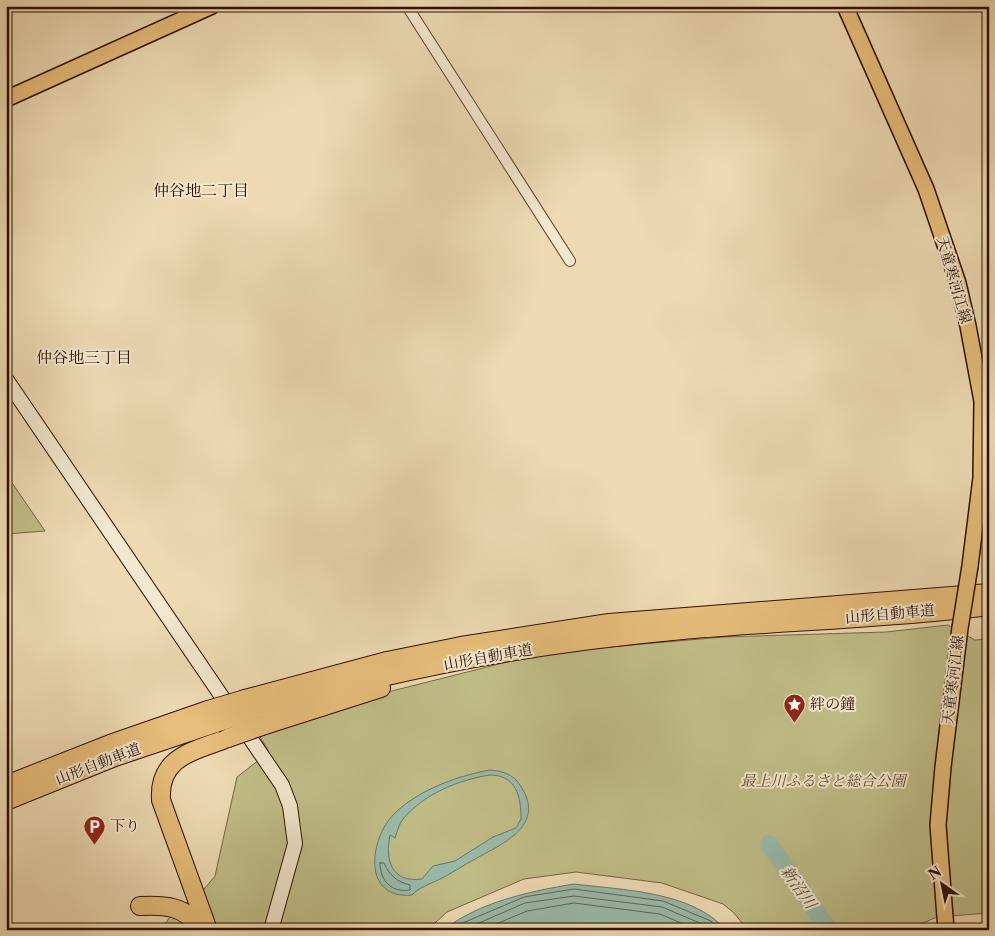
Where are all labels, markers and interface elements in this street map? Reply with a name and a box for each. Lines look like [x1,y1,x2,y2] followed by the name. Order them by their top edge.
[153,180,249,200] district label: 仲谷地二丁目
[933,234,976,326] street label: 天童寒河江線
[36,347,132,367] district label: 仲谷地三丁目
[844,600,936,627] street label: 山形自動車道
[938,634,967,726] street label: 天童寒河江線
[442,639,534,674] street label: 山形自動車道
[782,692,806,723] place icon: 絆の鐘
[810,694,855,713] place label: 絆の鐘
[52,739,143,789] street label: 山形自動車道
[740,771,908,790] park label: 最上川ふるさと総合公園
[82,814,106,845] parking icon: 下り
[110,816,140,835] place label: 下り
[918,858,968,908] north arrow
[777,862,822,914] water label: 新沼川
[925,862,945,884] text: N

